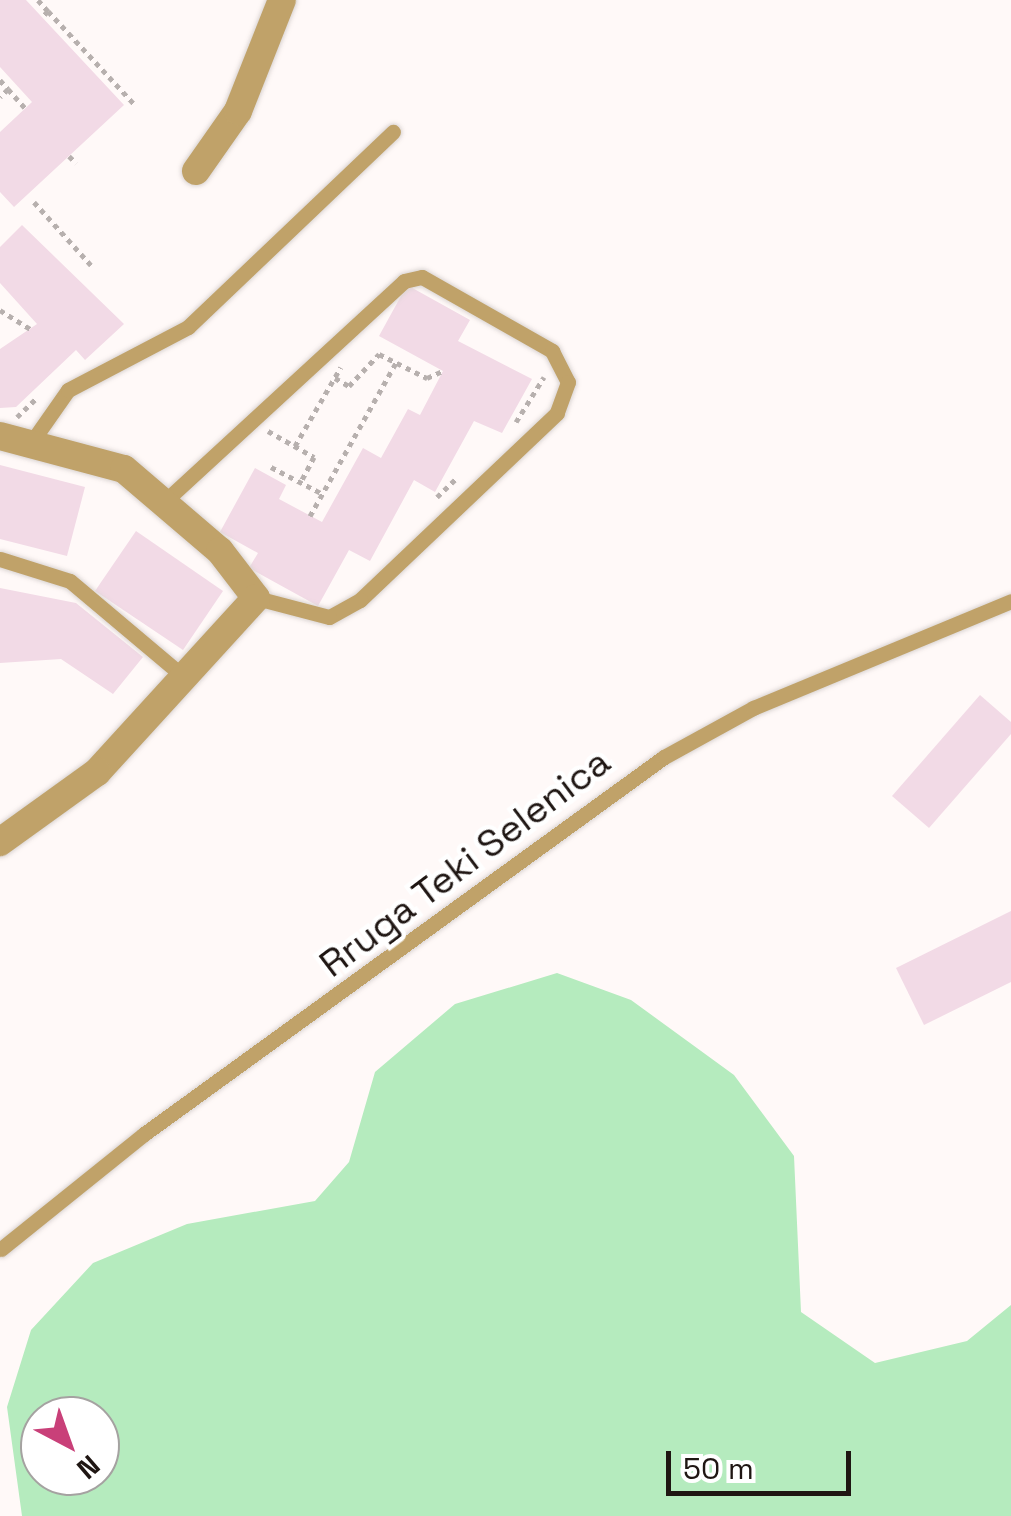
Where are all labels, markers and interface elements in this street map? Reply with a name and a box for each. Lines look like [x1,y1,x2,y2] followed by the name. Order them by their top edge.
[310,739,620,987] street label: Rruga Teki Selenica
[20,1396,120,1496] north arrow
[671,1431,856,1493] scale bar
[69,1447,107,1487] text: N
[683,1449,754,1488] text: 50 m

